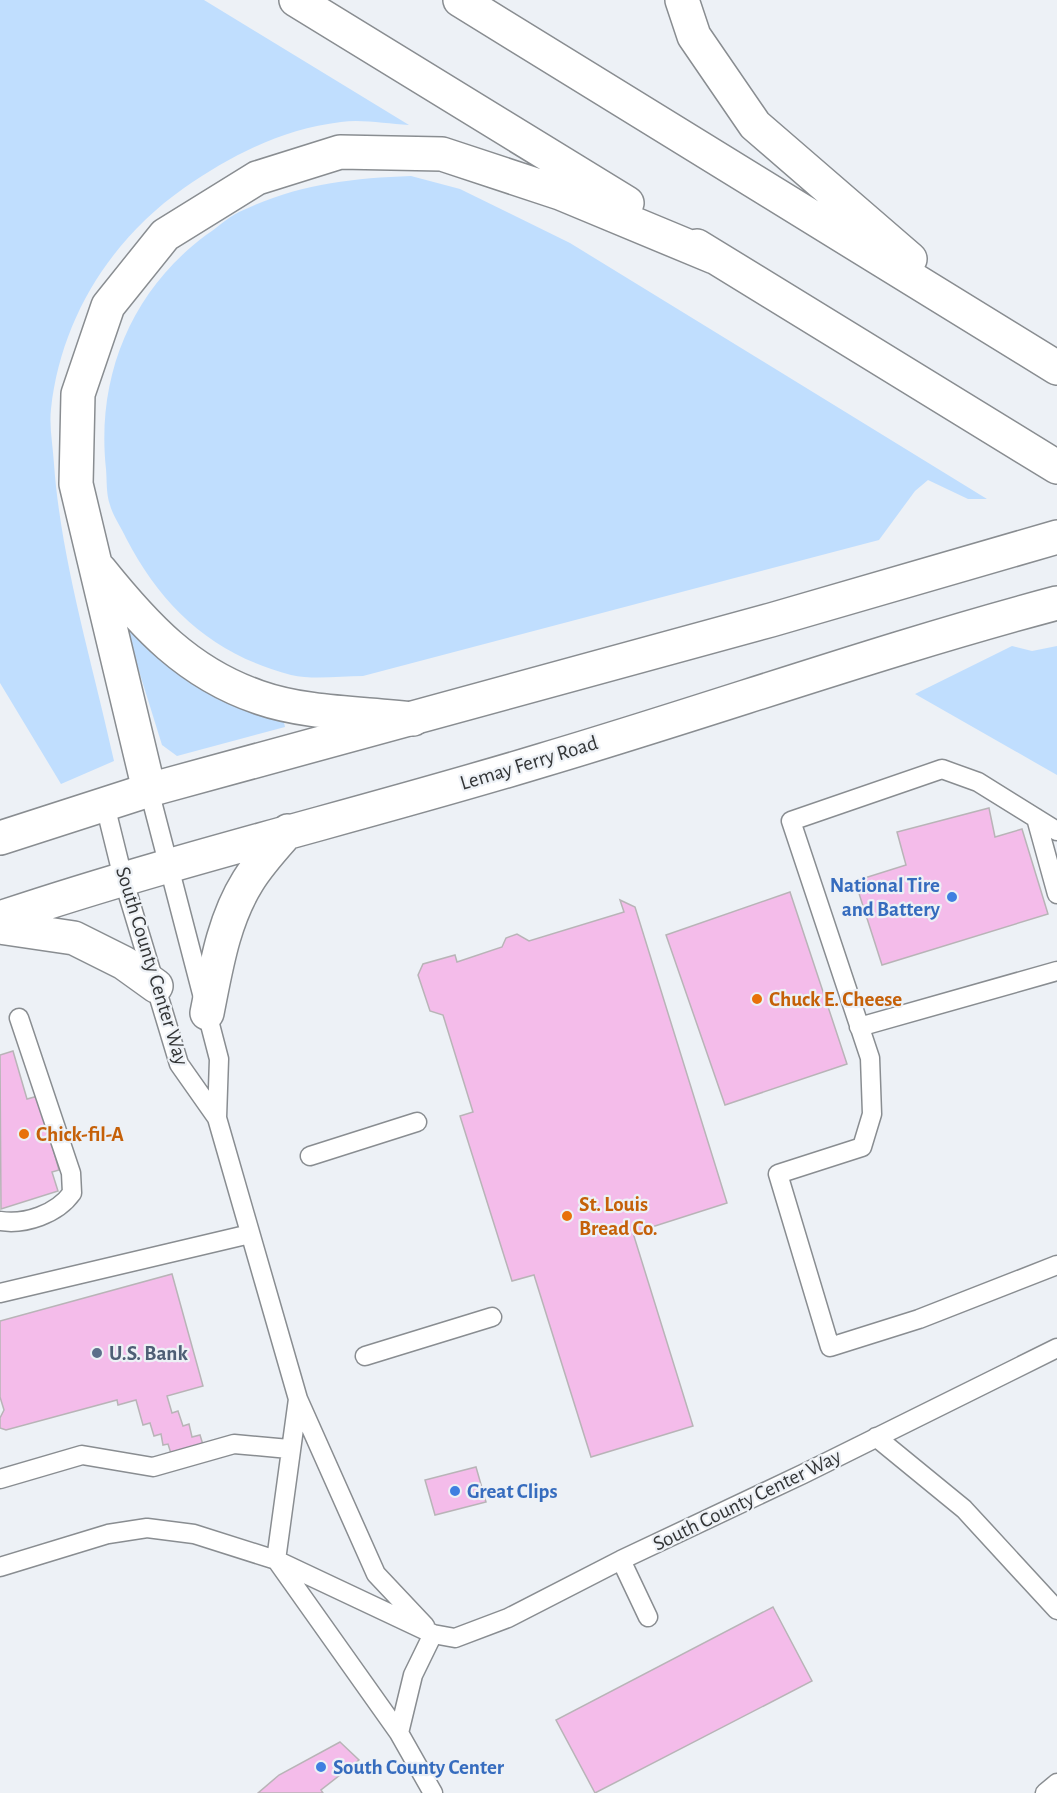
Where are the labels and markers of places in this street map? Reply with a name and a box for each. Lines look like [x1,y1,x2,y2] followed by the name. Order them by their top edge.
[830,875,941,920] place label: National Tire and Battery
[945,890,959,904] marker: National Tire and Battery
[769,989,902,1010] place label: Chuck E. Cheese
[750,992,764,1006] marker: Chuck E. Cheese
[36,1124,124,1145] place label: Chick-fil-A
[17,1127,31,1141] marker: Chick-fil-A
[579,1194,658,1239] place label: St. Louis Bread Co.
[560,1209,574,1223] marker: St. Louis Bread Co.
[109,1343,188,1364] place label: U.S. Bank
[90,1346,104,1360] marker: U.S. Bank
[467,1481,558,1502] place label: Great Clips
[448,1484,462,1498] marker: Great Clips
[333,1757,505,1778] place label: South County Center
[314,1760,328,1774] marker: South County Center

